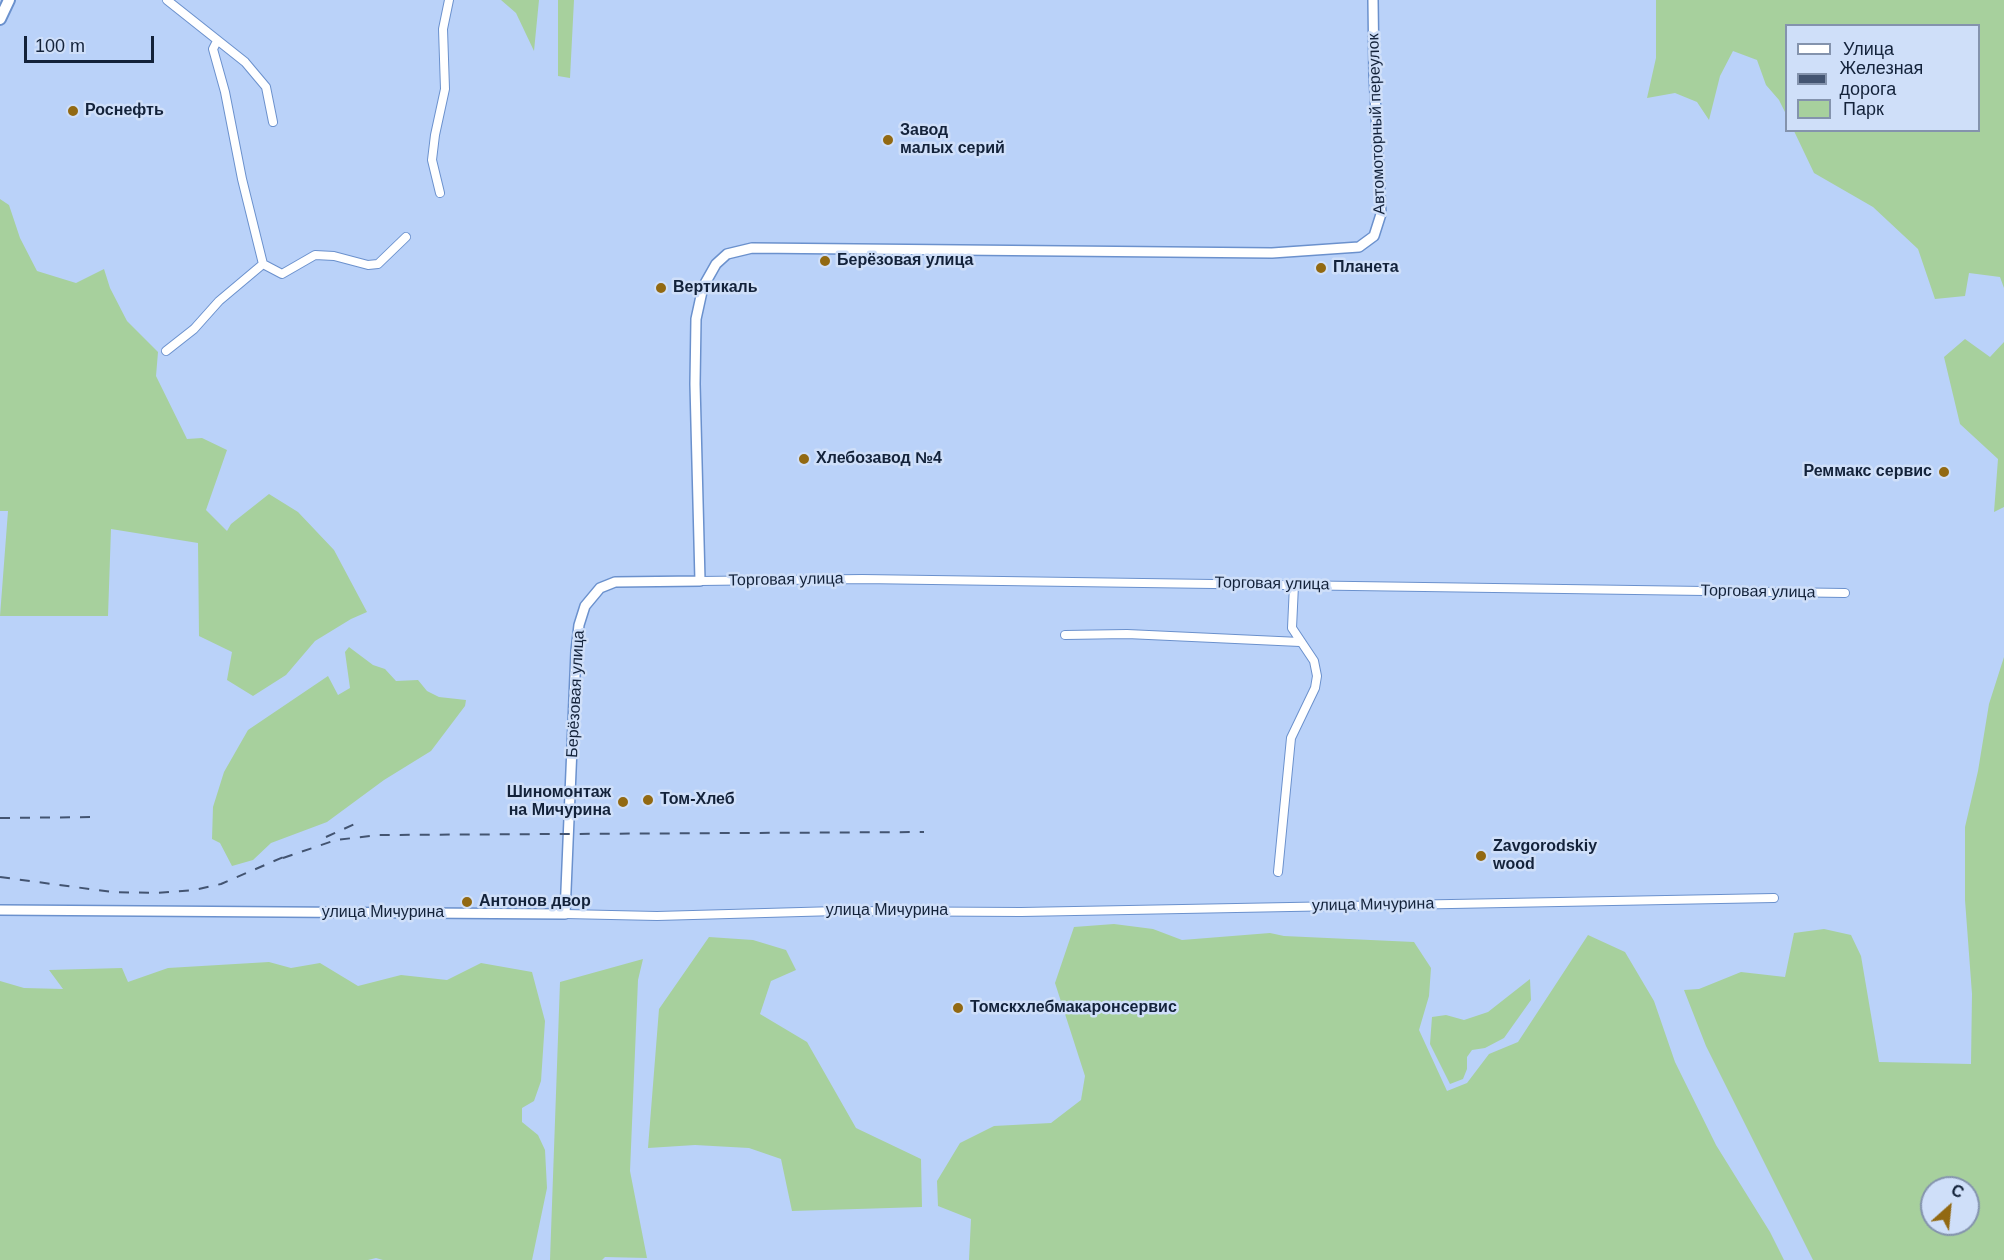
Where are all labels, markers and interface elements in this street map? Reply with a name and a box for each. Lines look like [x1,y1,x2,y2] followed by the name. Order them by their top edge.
[27,24,158,62] scale bar
[1785,24,1980,132] legend
[1364,33,1390,215] street label: Автомоторный переулок
[35,36,85,56] text: 100 m
[1843,39,1894,59] text: Улица
[1839,58,1923,99] text: Железная дорога
[1843,99,1884,119] text: Парк
[85,101,164,121] place label: Роснефть
[66,104,80,118] marker: Роснефть
[900,121,1005,159] place label: Завод малых серий
[881,133,895,147] marker: Завод малых серий
[837,251,973,271] place label: Берёзовая улица
[818,254,832,268] marker: Берёзовая улица
[1333,258,1399,278] place label: Планета
[1314,261,1328,275] marker: Планета
[673,278,758,298] place label: Вертикаль
[654,281,668,295] marker: Вертикаль
[816,449,942,469] place label: Хлебозавод №4
[797,452,811,466] marker: Хлебозавод №4
[1803,462,1932,482] place label: Реммакс сервис
[1937,465,1951,479] marker: Реммакс сервис
[728,569,844,591] street label: Торговая улица
[1214,573,1330,595] street label: Торговая улица
[1700,581,1816,603] street label: Торговая улица
[563,630,589,758] street label: Берёзовая улица
[507,783,611,821] place label: Шиномонтаж на Мичурина
[660,790,735,810] place label: Том-Хлеб
[641,793,655,807] marker: Том-Хлеб
[616,795,630,809] marker: Шиномонтаж на Мичурина
[1493,837,1597,875] place label: Zavgorodskiy wood
[1474,849,1488,863] marker: Zavgorodskiy wood
[479,892,591,912] place label: Антонов двор
[1312,894,1434,916] street label: улица Мичурина
[460,895,474,909] marker: Антонов двор
[826,901,948,921] street label: улица Мичурина
[322,903,444,923] street label: улица Мичурина
[970,998,1177,1018] place label: Томскхлебмакаронсервис
[951,1001,965,1015] marker: Томскхлебмакаронсервис
[1920,1176,1980,1236] north arrow
[1948,1181,1967,1201] text: С

